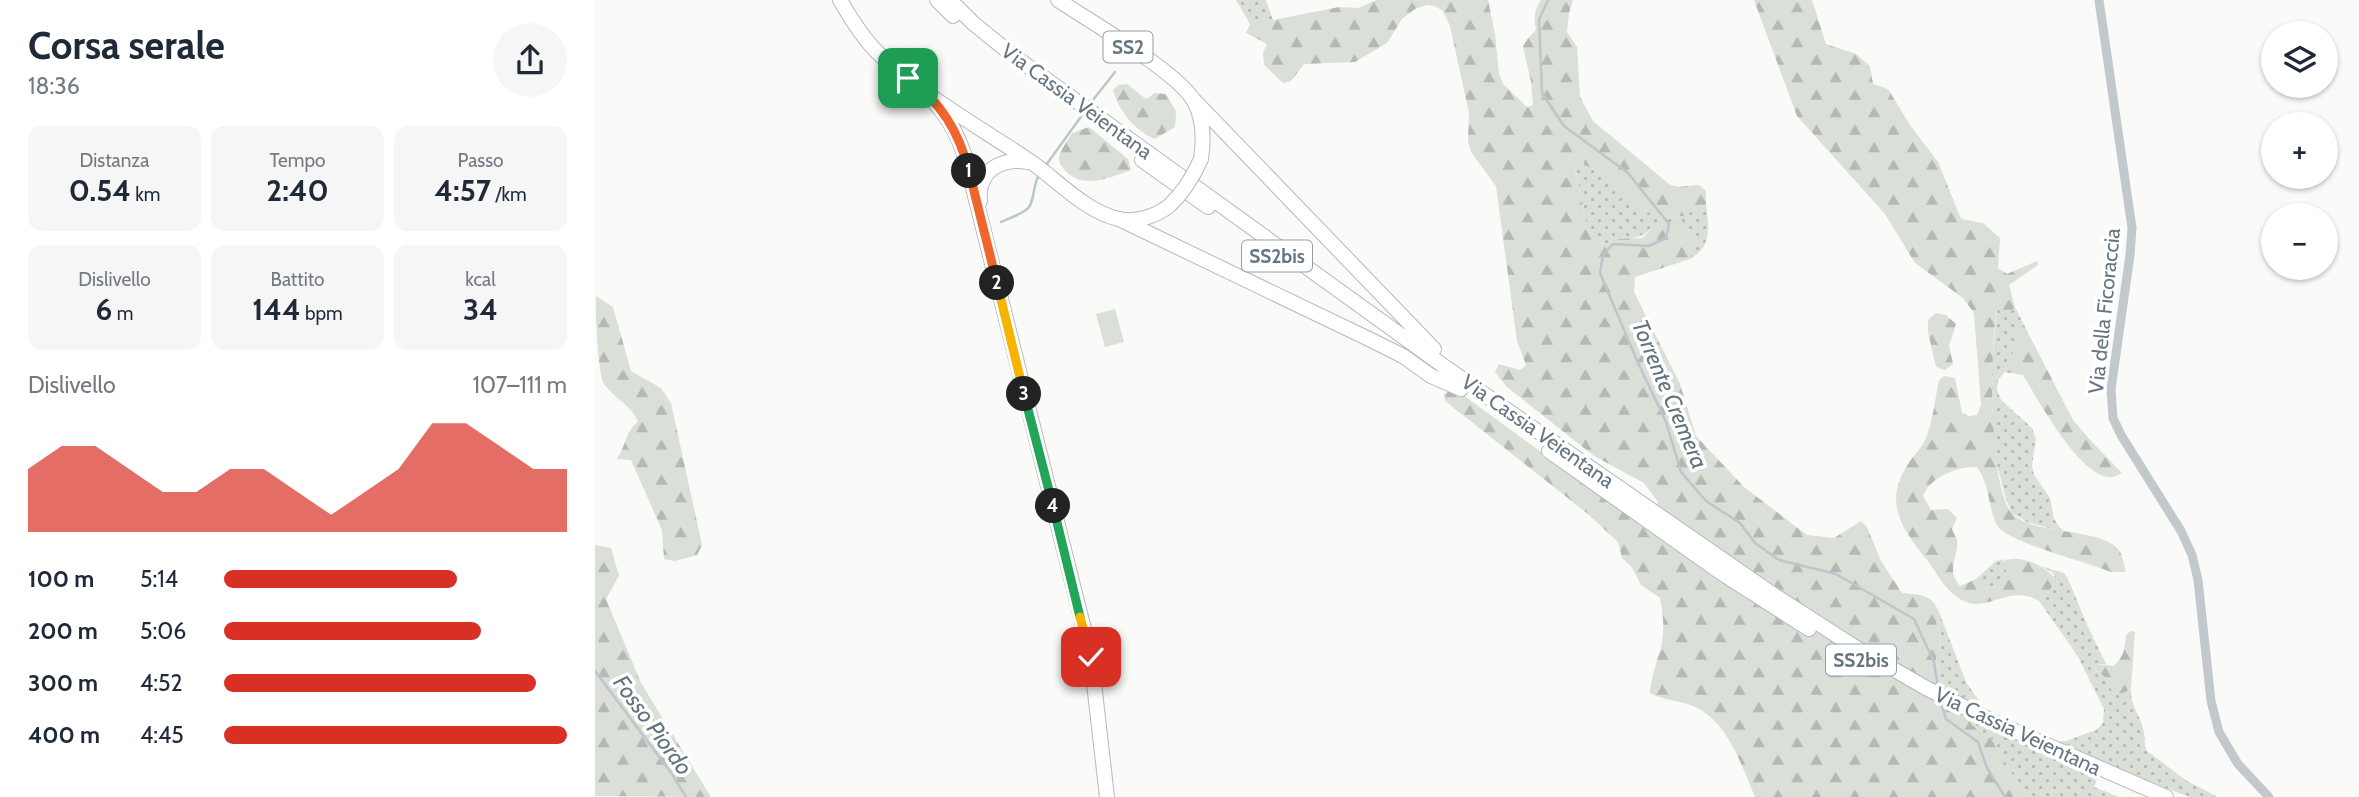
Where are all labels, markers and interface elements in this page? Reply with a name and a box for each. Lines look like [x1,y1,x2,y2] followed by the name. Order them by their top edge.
[2261,21,2338,280] map controls
[2261,21,2338,98] button: layers
[28,22,225,69] text: Corsa serale
[493,23,567,97] button: share
[1103,32,1153,62] road number: SS2
[997,38,1157,164] street label: Via Cassia Veientana
[878,48,938,108] pin
[889,59,927,97] icon: arrive
[28,72,80,100] text: 18:36
[2261,112,2338,189] button: +
[80,149,149,172] text: Distanza
[269,149,326,172] text: Tempo
[458,149,503,172] text: Passo
[951,154,987,188] pin: 1
[965,159,972,182] text: 1
[69,172,131,209] text: 0.54
[266,172,329,209] text: 2:40
[434,172,491,209] text: 4:57
[131,183,160,206] text: km
[491,183,527,206] text: /km
[2261,203,2338,280] button: −
[2083,227,2125,395] street label: Via della Ficoraccia
[1242,240,1312,272] road number: SS2bis
[979,266,1015,300] pin: 2
[78,268,151,291] text: Dislivello
[271,268,324,291] text: Battito
[465,268,496,291] text: kcal
[991,271,1002,294] text: 2
[96,291,112,328] text: 6
[252,291,301,328] text: 144
[463,291,498,328] text: 34
[112,302,133,325] text: m
[301,302,343,325] text: bpm
[1626,315,1714,473] water label: Torrente Cremera
[1457,369,1619,493] street label: Via Cassia Veientana
[28,371,116,399] text: Dislivello
[473,371,567,399] text: 107–111 m
[1007,376,1041,412] pin: 3
[1018,382,1029,405] text: 3
[1035,489,1071,524] pin: 4
[1047,494,1058,517] text: 4
[28,565,94,593] text: 100 m
[140,565,178,593] text: 5:14
[28,617,98,645] text: 200 m
[140,617,186,645] text: 5:06
[1061,627,1121,687] pin
[1072,638,1110,676] icon: check
[1826,645,1896,676] road number: SS2bis
[28,669,98,697] text: 300 m
[140,669,183,697] text: 4:52
[607,670,699,780] water label: Fosso Piordo
[1931,681,2105,781] street label: Via Cassia Veientana
[28,721,100,749] text: 400 m
[140,721,184,749] text: 4:45

